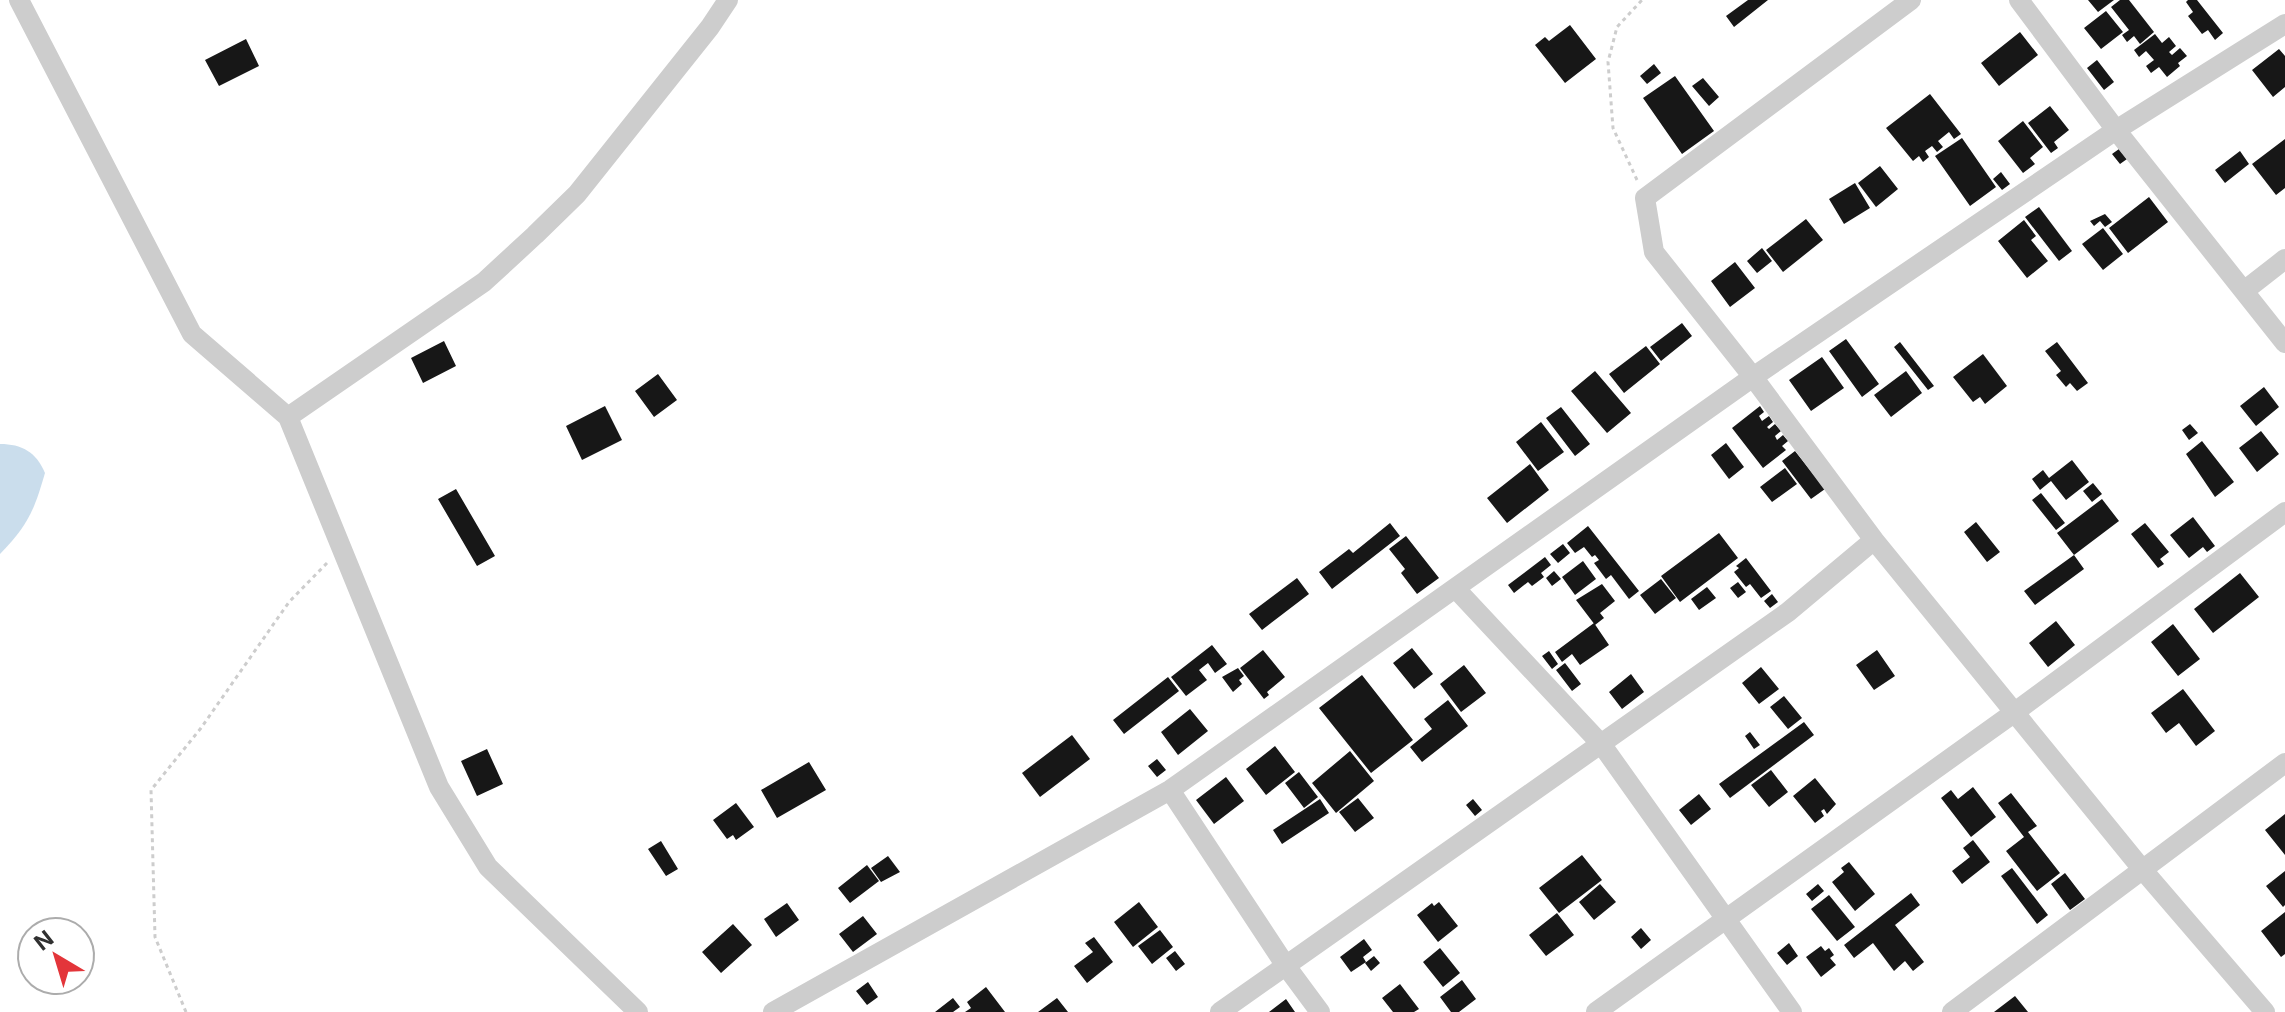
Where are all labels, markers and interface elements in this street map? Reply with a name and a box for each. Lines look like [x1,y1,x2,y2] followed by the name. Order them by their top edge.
[16,916,96,996] north arrow
[29,925,58,956] text: N

